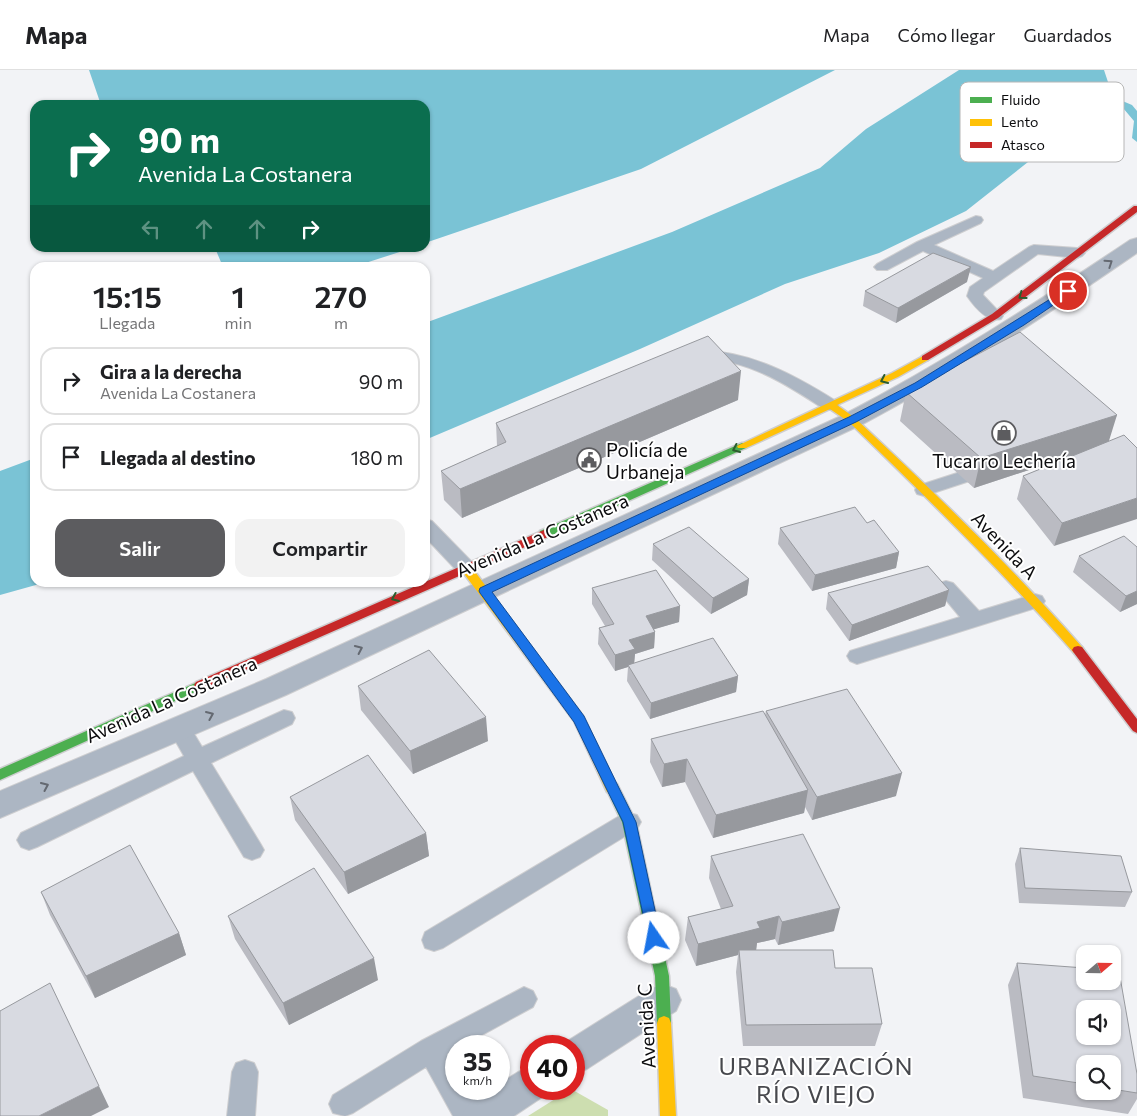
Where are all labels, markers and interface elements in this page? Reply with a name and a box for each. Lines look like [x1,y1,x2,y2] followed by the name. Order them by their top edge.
[25,20,87,49] text: Mapa
[823,24,870,46] text: Mapa
[898,24,995,46] text: Cómo llegar
[1023,24,1112,46] text: Guardados
[960,82,1124,162] legend
[1001,91,1040,108] text: Fluido
[1001,113,1038,130] text: Lento
[138,117,220,160] text: 90 m
[55,120,120,185] icon: right
[1001,136,1045,153] text: Atasco
[138,160,353,187] text: Avenida La Costanera
[137,215,165,243] icon: left
[190,215,218,243] icon: ahead
[243,215,271,243] icon: ahead
[296,215,324,243] icon: right
[1103,260,1112,269] one-way arrow
[1047,270,1089,312] pin
[93,277,162,314] text: 15:15
[232,277,245,314] text: 1
[315,277,367,314] text: 270
[1054,277,1082,305] icon: arrive
[1018,290,1028,299] one-way arrow
[99,313,155,332] text: Llegada
[225,313,252,332] text: min
[334,313,348,332] text: m
[100,360,242,383] text: Gira a la derecha
[57,367,85,395] icon: right
[359,370,403,393] text: 90 m
[880,374,889,385] one-way arrow
[100,383,256,402] text: Avenida La Costanera
[991,420,1017,446] shop icon: Tucarro Lechería
[606,438,688,483] place label: Policía de Urbaneja
[57,443,85,471] icon: arrive
[732,443,741,453] one-way arrow
[100,446,256,469] text: Llegada al destino
[351,446,403,469] text: 180 m
[576,447,602,473] public building icon: Policía de Urbaneja
[932,449,1076,472] place label: Tucarro Lechería
[452,488,632,582] street label: Avenida La Costanera
[967,506,1043,584] street label: Avenida A
[55,519,225,577] button: Salir
[235,519,405,577] button: Compartir
[391,592,400,603] one-way arrow
[354,645,363,655] one-way arrow
[82,651,260,747] street label: Avenida La Costanera
[205,711,214,721] one-way arrow
[40,781,49,792] one-way arrow
[627,911,679,963] position arrow
[1076,945,1121,990] north arrow
[1076,945,1121,1100] map controls
[632,983,660,1069] street label: Avenida C
[1076,1000,1121,1045] button: sound
[520,1035,585,1100] speed limit sign: 40
[463,1046,492,1076] text: 35
[718,1051,914,1108] district label: URBANIZACIÓN RÍO VIEJO
[1076,1055,1121,1100] button: search
[463,1073,492,1087] text: km/h

